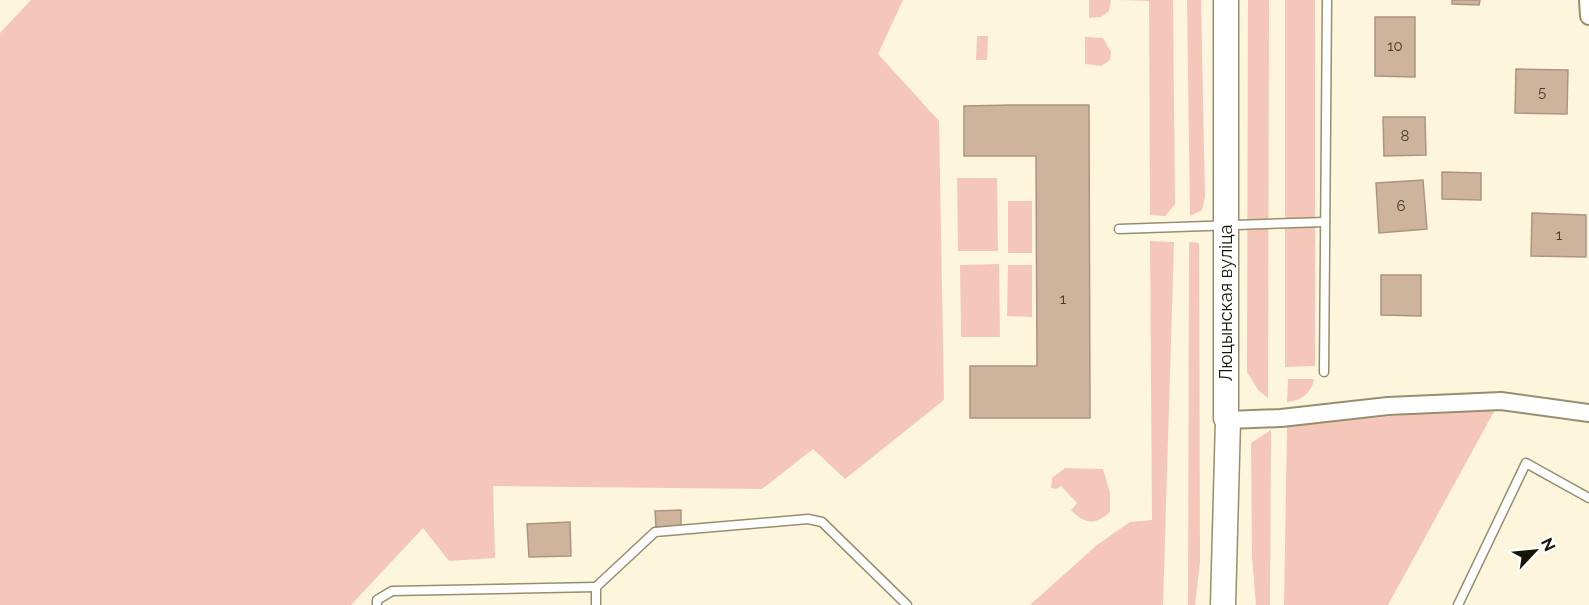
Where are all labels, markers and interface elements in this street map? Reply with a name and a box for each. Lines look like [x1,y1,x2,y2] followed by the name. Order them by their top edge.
[1387,37,1403,55] house number: 10
[1538,83,1546,101] house number: 5
[1401,127,1410,145] house number: 8
[1396,197,1406,215] house number: 6
[1215,225,1236,381] street label: Люцынская вуліца
[1556,226,1563,244] house number: 1
[1060,290,1067,308] house number: 1
[1505,521,1565,581] north arrow
[1537,535,1559,554] text: N

